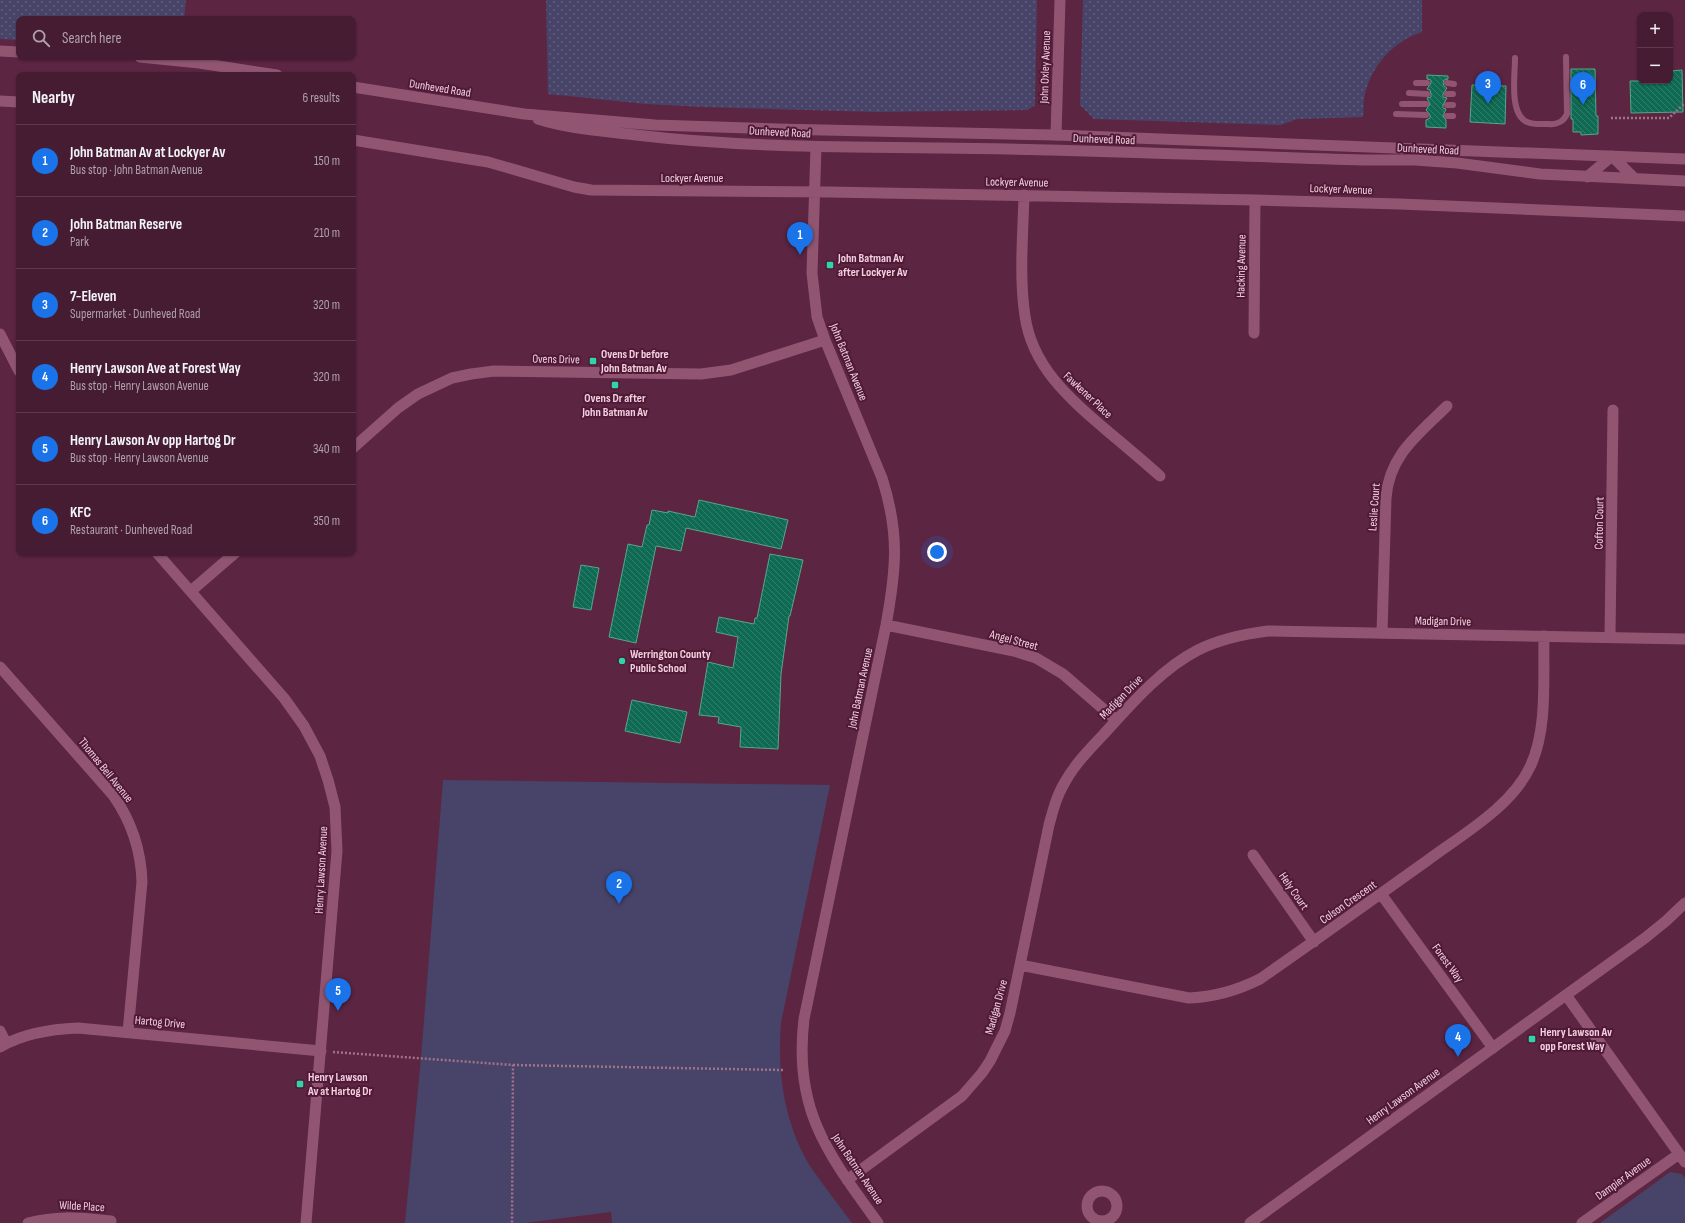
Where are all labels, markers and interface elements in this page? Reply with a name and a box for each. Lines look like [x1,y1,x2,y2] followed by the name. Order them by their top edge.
[1637,12,1673,84] map controls
[1637,12,1673,48] button: +
[16,16,356,60] search box
[30,27,52,49] icon: search
[62,29,122,48] text: Search here
[1037,30,1054,105] street label: John Oxley Avenue
[1637,48,1673,84] button: −
[1475,71,1501,104] pin: 3
[1570,72,1596,105] pin: 6
[408,76,472,101] street label: Dunheved Road
[32,88,75,108] text: Nearby
[302,90,340,106] text: 6 results
[749,123,811,142] street label: Dunheved Road
[1073,131,1135,148] street label: Dunheved Road
[1397,140,1459,159] street label: Dunheved Road
[70,143,225,162] text: John Batman Av at Lockyer Av
[42,153,48,169] text: 1
[314,153,340,169] text: 150 m
[70,162,203,178] text: Bus stop · John Batman Avenue
[661,171,724,186] street label: Lockyer Avenue
[985,174,1049,191] street label: Lockyer Avenue
[1309,181,1373,198] street label: Lockyer Avenue
[70,215,182,234] text: John Batman Reserve
[787,222,813,255] pin: 1
[42,225,48,241] text: 2
[314,225,340,241] text: 210 m
[70,234,89,250] text: Park
[1233,234,1250,298] street label: Hacking Avenue
[837,251,907,280] place label: John Batman Av after Lockyer Av
[825,260,835,270] marker: John Batman Av after Lockyer Av
[70,287,117,306] text: 7-Eleven
[42,297,48,313] text: 3
[313,297,340,313] text: 320 m
[70,306,200,322] text: Supermarket · Dunheved Road
[826,320,871,403] street label: John Batman Avenue
[600,347,669,376] place label: Ovens Dr before John Batman Av
[532,352,580,367] street label: Ovens Drive
[588,356,598,366] marker: Ovens Dr before John Batman Av
[70,359,241,378] text: Henry Lawson Ave at Forest Way
[42,369,48,385] text: 4
[313,369,340,385] text: 320 m
[1060,369,1115,422] street label: Fawkener Place
[70,378,209,394] text: Bus stop · Henry Lawson Avenue
[610,380,620,390] marker: Ovens Dr after John Batman Av
[581,391,648,420] place label: Ovens Dr after John Batman Av
[70,431,236,450] text: Henry Lawson Av opp Hartog Dr
[42,441,48,457] text: 5
[313,441,340,457] text: 340 m
[70,450,209,466] text: Bus stop · Henry Lawson Avenue
[1365,482,1384,531] street label: Leslie Court
[1592,496,1607,549] street label: Cofton Court
[70,503,91,522] text: KFC
[42,513,48,529] text: 6
[313,513,340,529] text: 350 m
[70,522,192,538] text: Restaurant · Dunheved Road
[927,542,947,562] your location
[1415,614,1471,629] street label: Madigan Drive
[987,627,1040,654] street label: Angel Street
[844,646,876,731] street label: John Batman Avenue
[630,647,711,676] place label: Werrington County Public School
[617,656,627,666] marker: Werrington County Public School
[1096,672,1146,723] street label: Madigan Drive
[75,735,137,806] street label: Thomas Bell Avenue
[312,826,331,914] street label: Henry Lawson Avenue
[1275,870,1312,913] street label: Hely Court
[606,871,632,904] pin: 2
[1317,877,1380,927] street label: Colson Crescent
[1429,941,1467,986] street label: Forest Way
[325,978,351,1011] pin: 5
[982,978,1011,1036] street label: Madigan Drive
[134,1013,186,1032] street label: Hartog Drive
[1445,1024,1471,1057] pin: 4
[1540,1025,1612,1054] place label: Henry Lawson Av opp Forest Way
[1527,1034,1537,1044] marker: Henry Lawson Av opp Forest Way
[1363,1065,1443,1128] street label: Henry Lawson Avenue
[307,1070,373,1099] place label: Henry Lawson Av at Hartog Dr
[295,1079,305,1089] marker: Henry Lawson Av at Hartog Dr
[828,1130,887,1208] street label: John Batman Avenue
[1593,1153,1654,1204] street label: Dampier Avenue
[59,1198,105,1215] street label: Wilde Place

